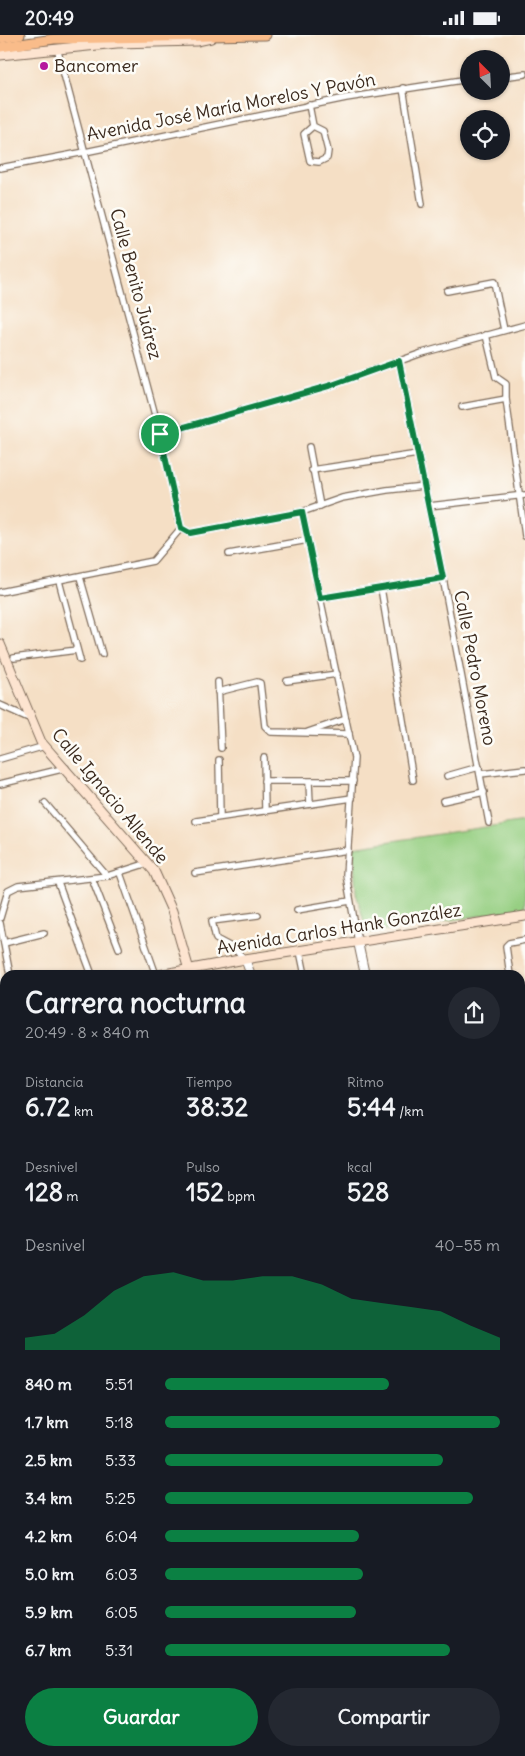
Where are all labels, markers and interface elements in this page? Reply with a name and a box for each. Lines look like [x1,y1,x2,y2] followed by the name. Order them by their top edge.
[25,6,74,30] text: 20:49
[460,50,510,100] north arrow
[460,50,510,160] map controls
[54,54,139,77] place label: Bancomer
[38,60,50,72] marker: Bancomer
[85,67,377,146] street label: Avenida José María Morelos Y Pavón
[460,110,510,160] button: locate
[105,206,168,362] street label: Calle Benito Juárez
[139,413,181,455] pin
[146,420,174,448] icon: arrive
[449,588,502,747] street label: Calle Pedro Moreno
[47,723,174,868] street label: Calle Ignacio Allende
[215,898,463,959] street label: Avenida Carlos Hank González
[25,985,246,1021] text: Carrera nocturna
[448,987,500,1039] button: share
[25,1022,149,1042] text: 20:49 · 8 × 840 m
[25,1073,84,1091] text: Distancia
[186,1073,232,1091] text: Tiempo
[347,1073,384,1091] text: Ritmo
[25,1091,71,1123] text: 6.72
[186,1091,248,1123] text: 38:32
[347,1091,396,1123] text: 5:44
[71,1102,93,1120] text: km
[396,1102,424,1120] text: /km
[25,1158,78,1176] text: Desnivel
[186,1158,220,1176] text: Pulso
[347,1158,372,1176] text: kcal
[25,1176,63,1208] text: 128
[186,1176,224,1208] text: 152
[347,1176,389,1208] text: 528
[63,1187,79,1205] text: m
[224,1187,255,1205] text: bpm
[25,1235,85,1255] text: Desnivel
[435,1235,500,1255] text: 40–55 m
[25,1374,72,1394] text: 840 m
[105,1374,133,1394] text: 5:51
[25,1412,69,1432] text: 1.7 km
[105,1412,133,1432] text: 5:18
[25,1450,72,1470] text: 2.5 km
[105,1450,136,1470] text: 5:33
[25,1488,72,1508] text: 3.4 km
[105,1488,136,1508] text: 5:25
[25,1526,72,1546] text: 4.2 km
[105,1526,138,1546] text: 6:04
[25,1564,74,1584] text: 5.0 km
[105,1564,137,1584] text: 6:03
[25,1602,73,1622] text: 5.9 km
[105,1602,138,1622] text: 6:05
[25,1640,71,1660] text: 6.7 km
[105,1640,133,1660] text: 5:31
[25,1688,258,1746] button: Guardar
[268,1688,500,1746] button: Compartir

